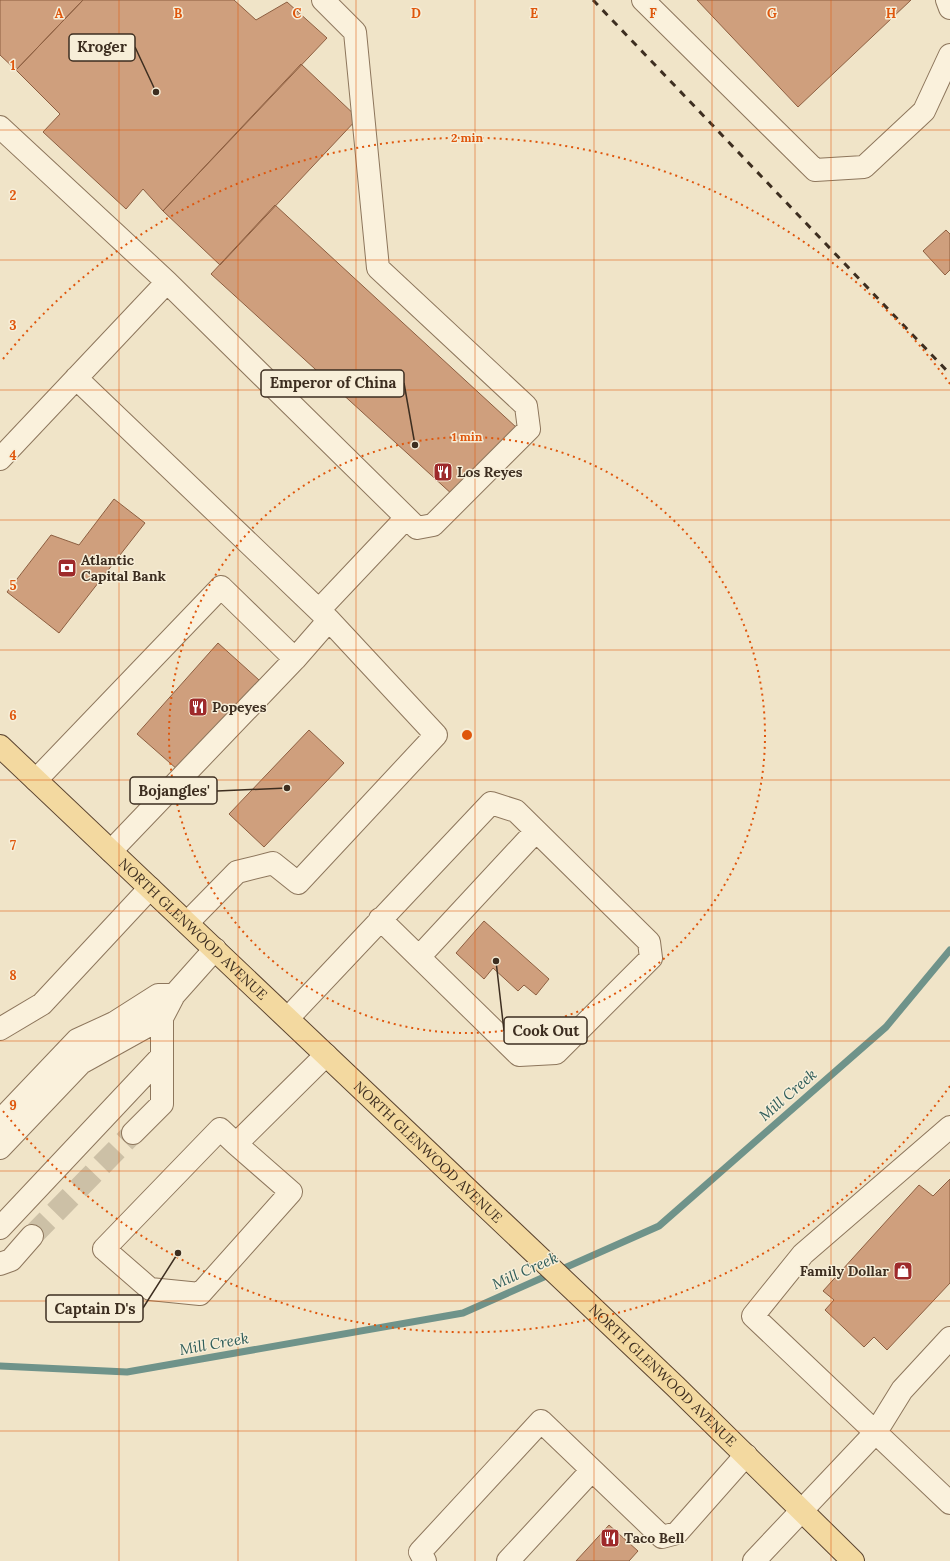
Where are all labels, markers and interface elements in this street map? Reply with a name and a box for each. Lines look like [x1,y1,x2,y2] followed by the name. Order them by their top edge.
[55,5,64,22] text: A
[174,5,183,22] text: B
[293,5,302,22] text: C
[411,5,421,22] text: D
[530,5,538,22] text: E
[649,5,657,22] text: F
[767,5,777,22] text: G
[886,5,896,22] text: H
[69,34,135,61] callout: Kroger
[77,37,128,56] text: Kroger
[10,57,16,74] text: 1
[451,130,483,145] text: 2 min
[10,187,17,204] text: 2
[9,317,17,334] text: 3
[261,370,404,397] callout: Emperor of China
[270,373,396,392] text: Emperor of China
[452,429,483,444] text: 1 min
[9,447,17,464] text: 4
[432,461,454,483] restaurant icon: Los Reyes
[457,463,523,481] place label: Los Reyes
[81,551,167,585] place label: Atlantic Capital Bank
[56,557,78,579] bank icon: Atlantic Capital Bank
[9,577,17,594] text: 5
[187,696,209,718] restaurant icon: Popeyes
[212,698,267,716] place label: Popeyes
[9,707,17,724] text: 6
[460,728,474,742] centre of rings
[130,777,217,804] callout: Bojangles'
[138,781,210,800] text: Bojangles'
[10,837,16,854] text: 7
[115,854,271,1004] street label: NORTH GLENWOOD AVENUE
[9,967,17,984] text: 8
[504,1017,587,1044] callout: Cook Out
[512,1021,580,1040] text: Cook Out
[755,1064,820,1125] water label: Mill Creek
[350,1077,506,1227] street label: NORTH GLENWOOD AVENUE
[9,1097,17,1114] text: 9
[489,1248,561,1293] water label: Mill Creek
[892,1260,914,1282] shop icon: Family Dollar
[800,1262,889,1280] place label: Family Dollar
[46,1295,143,1322] callout: Captain D's
[55,1299,135,1318] text: Captain D's
[585,1300,741,1451] street label: NORTH GLENWOOD AVENUE
[178,1328,250,1359] water label: Mill Creek
[599,1527,621,1549] restaurant icon: Taco Bell
[624,1529,685,1547] place label: Taco Bell

